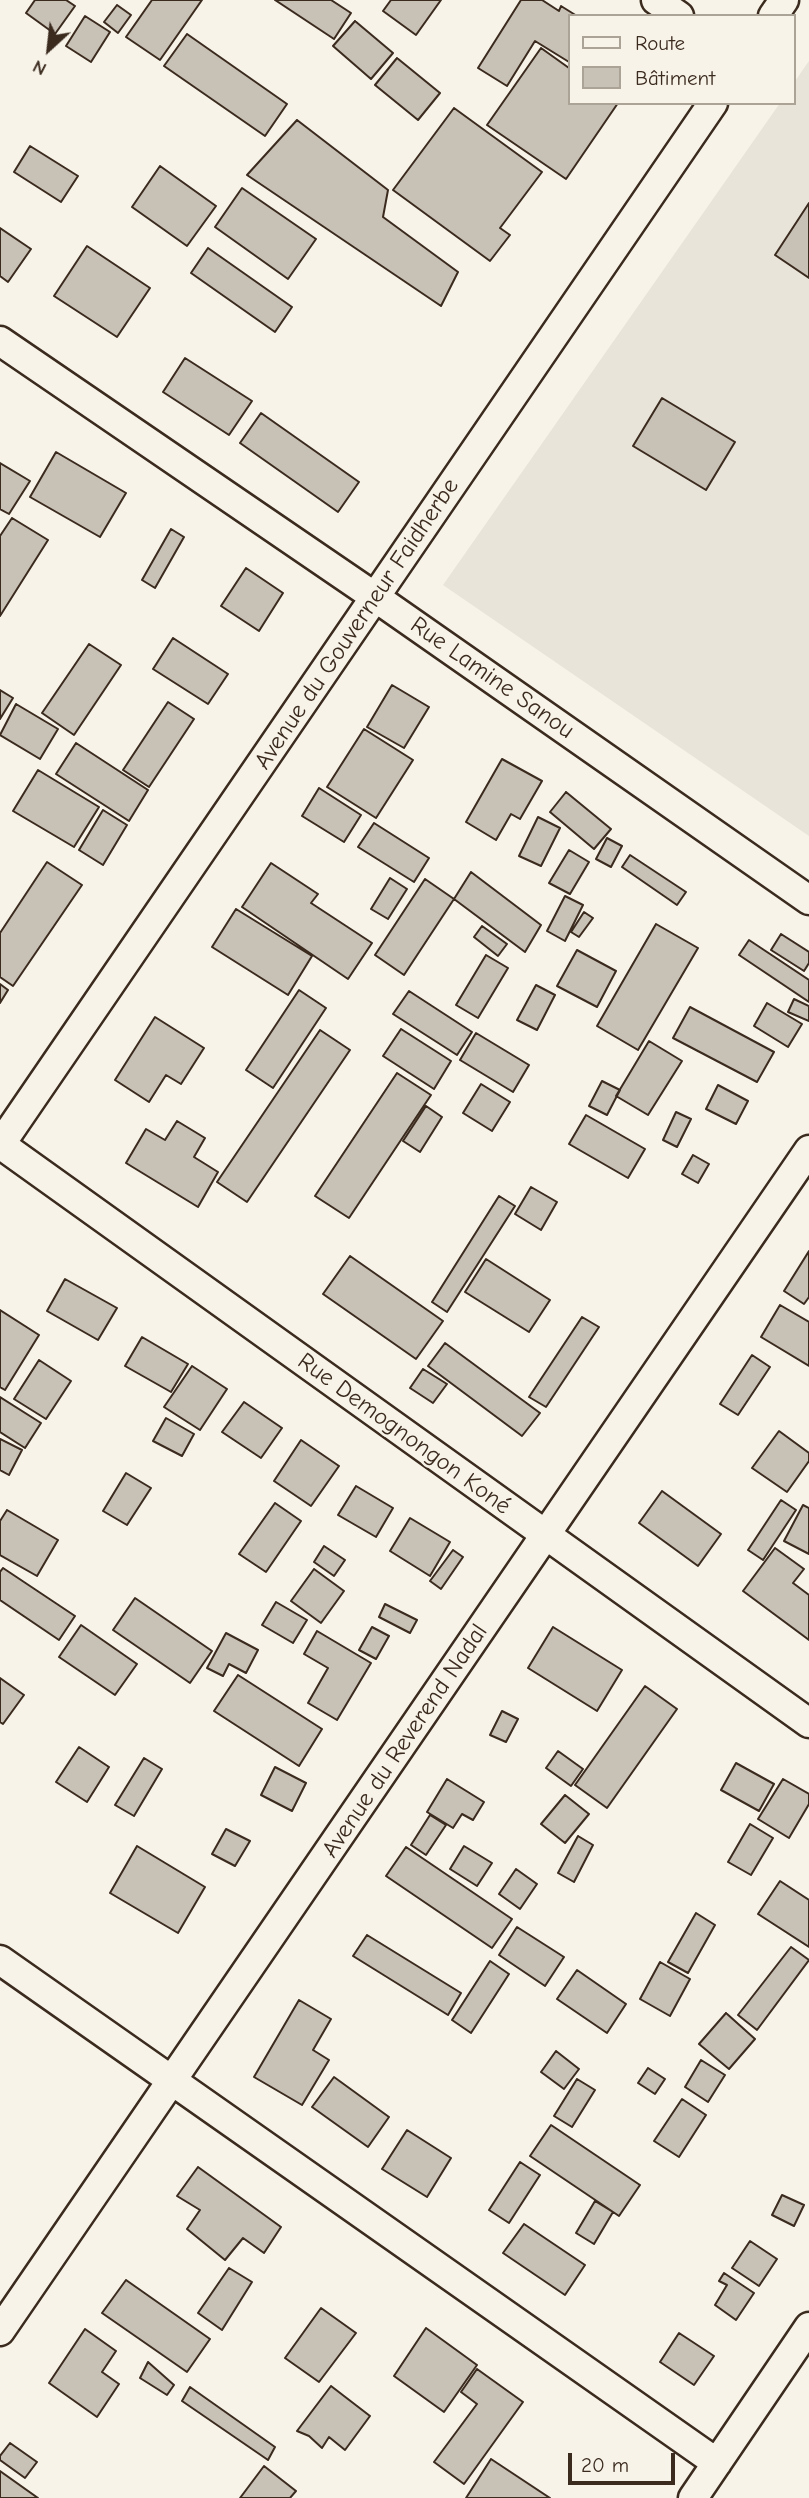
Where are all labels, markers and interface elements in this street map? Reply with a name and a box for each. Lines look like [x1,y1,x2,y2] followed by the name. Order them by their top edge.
[14,14,84,84] north arrow
[568,14,795,105] legend
[635,31,685,55] text: Route
[29,55,50,80] text: N
[635,66,715,90] text: Bâtiment
[249,473,465,775] street label: Avenue du Gouverneur Faidherbe
[405,611,579,745] street label: Rue Lamine Sanou
[292,1347,516,1521] street label: Rue Demognongon Koné
[316,1619,494,1863] street label: Avenue du Reverend Nadal
[571,2438,678,2482] scale bar
[581,2453,629,2477] text: 20 m

